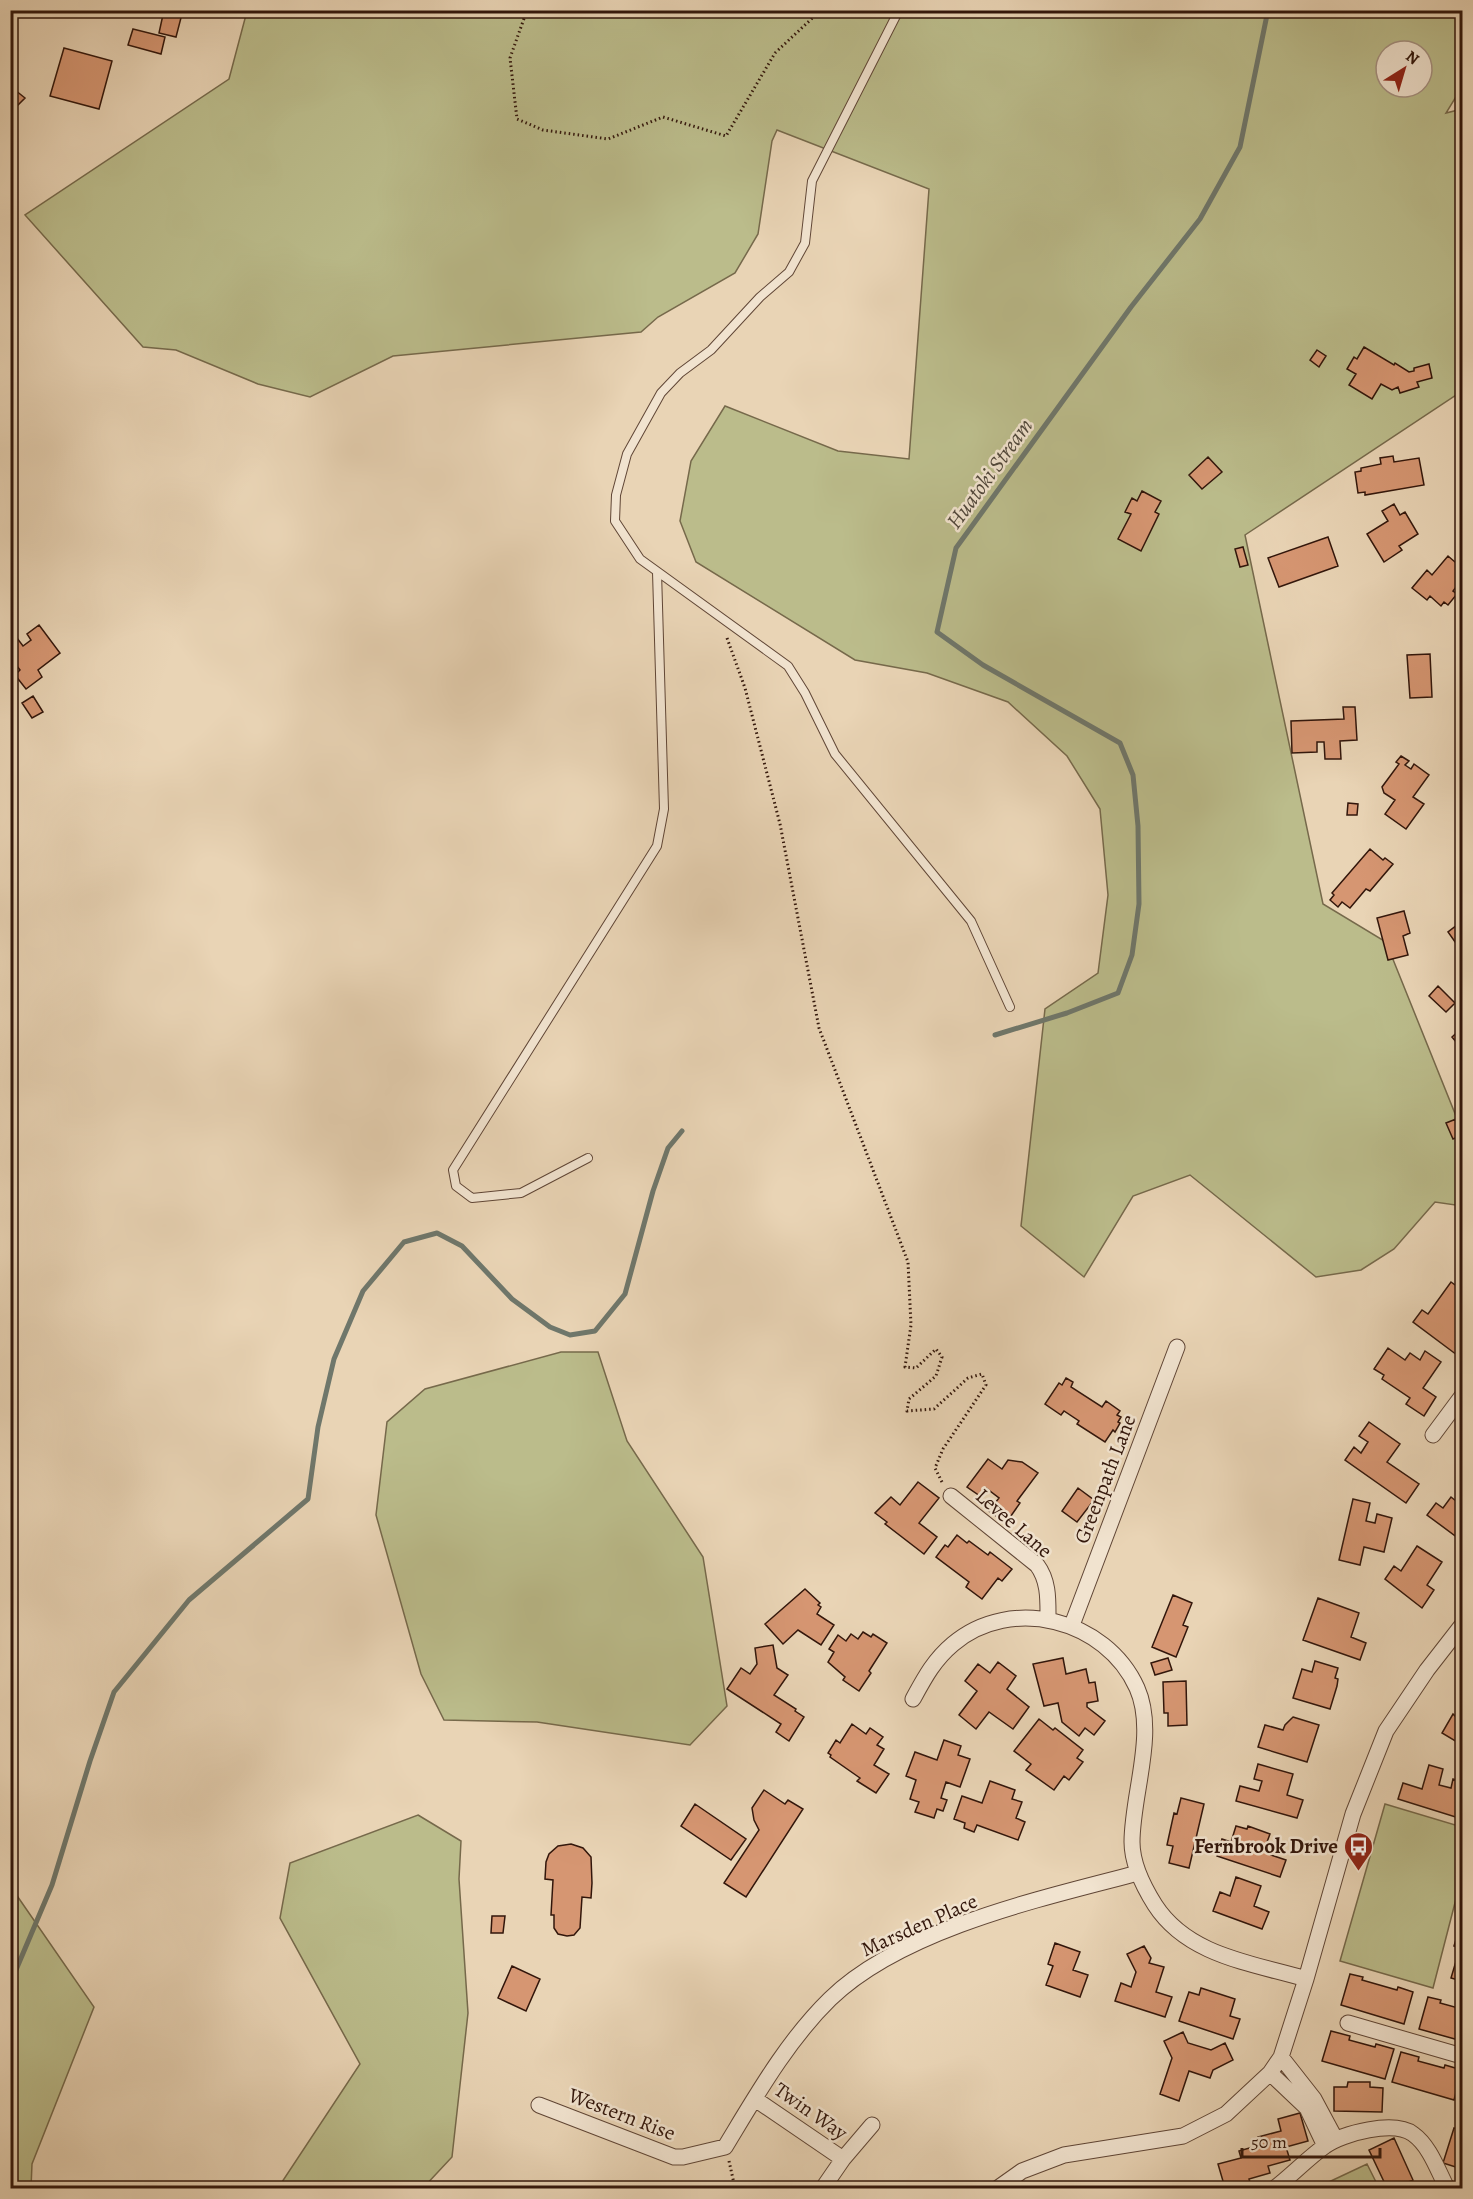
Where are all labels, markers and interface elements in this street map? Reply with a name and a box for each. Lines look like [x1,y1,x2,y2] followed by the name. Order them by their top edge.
[1374,39,1434,99] north arrow
[1401,46,1424,70] text: N
[940,412,1040,535] water label: Huatoki Stream
[1068,1410,1142,1548] street label: Greenpath Lane
[970,1482,1058,1564] street label: Levee Lane
[1343,1830,1375,1872] bus stop icon: Fernbrook Drive
[1194,1832,1338,1860] place label: Fernbrook Drive
[856,1887,982,1963] street label: Marsden Place
[769,2076,854,2147] street label: Twin Way
[564,2080,679,2147] street label: Western Rise
[1242,2121,1380,2159] scale bar
[1251,2130,1287,2154] text: 50 m

